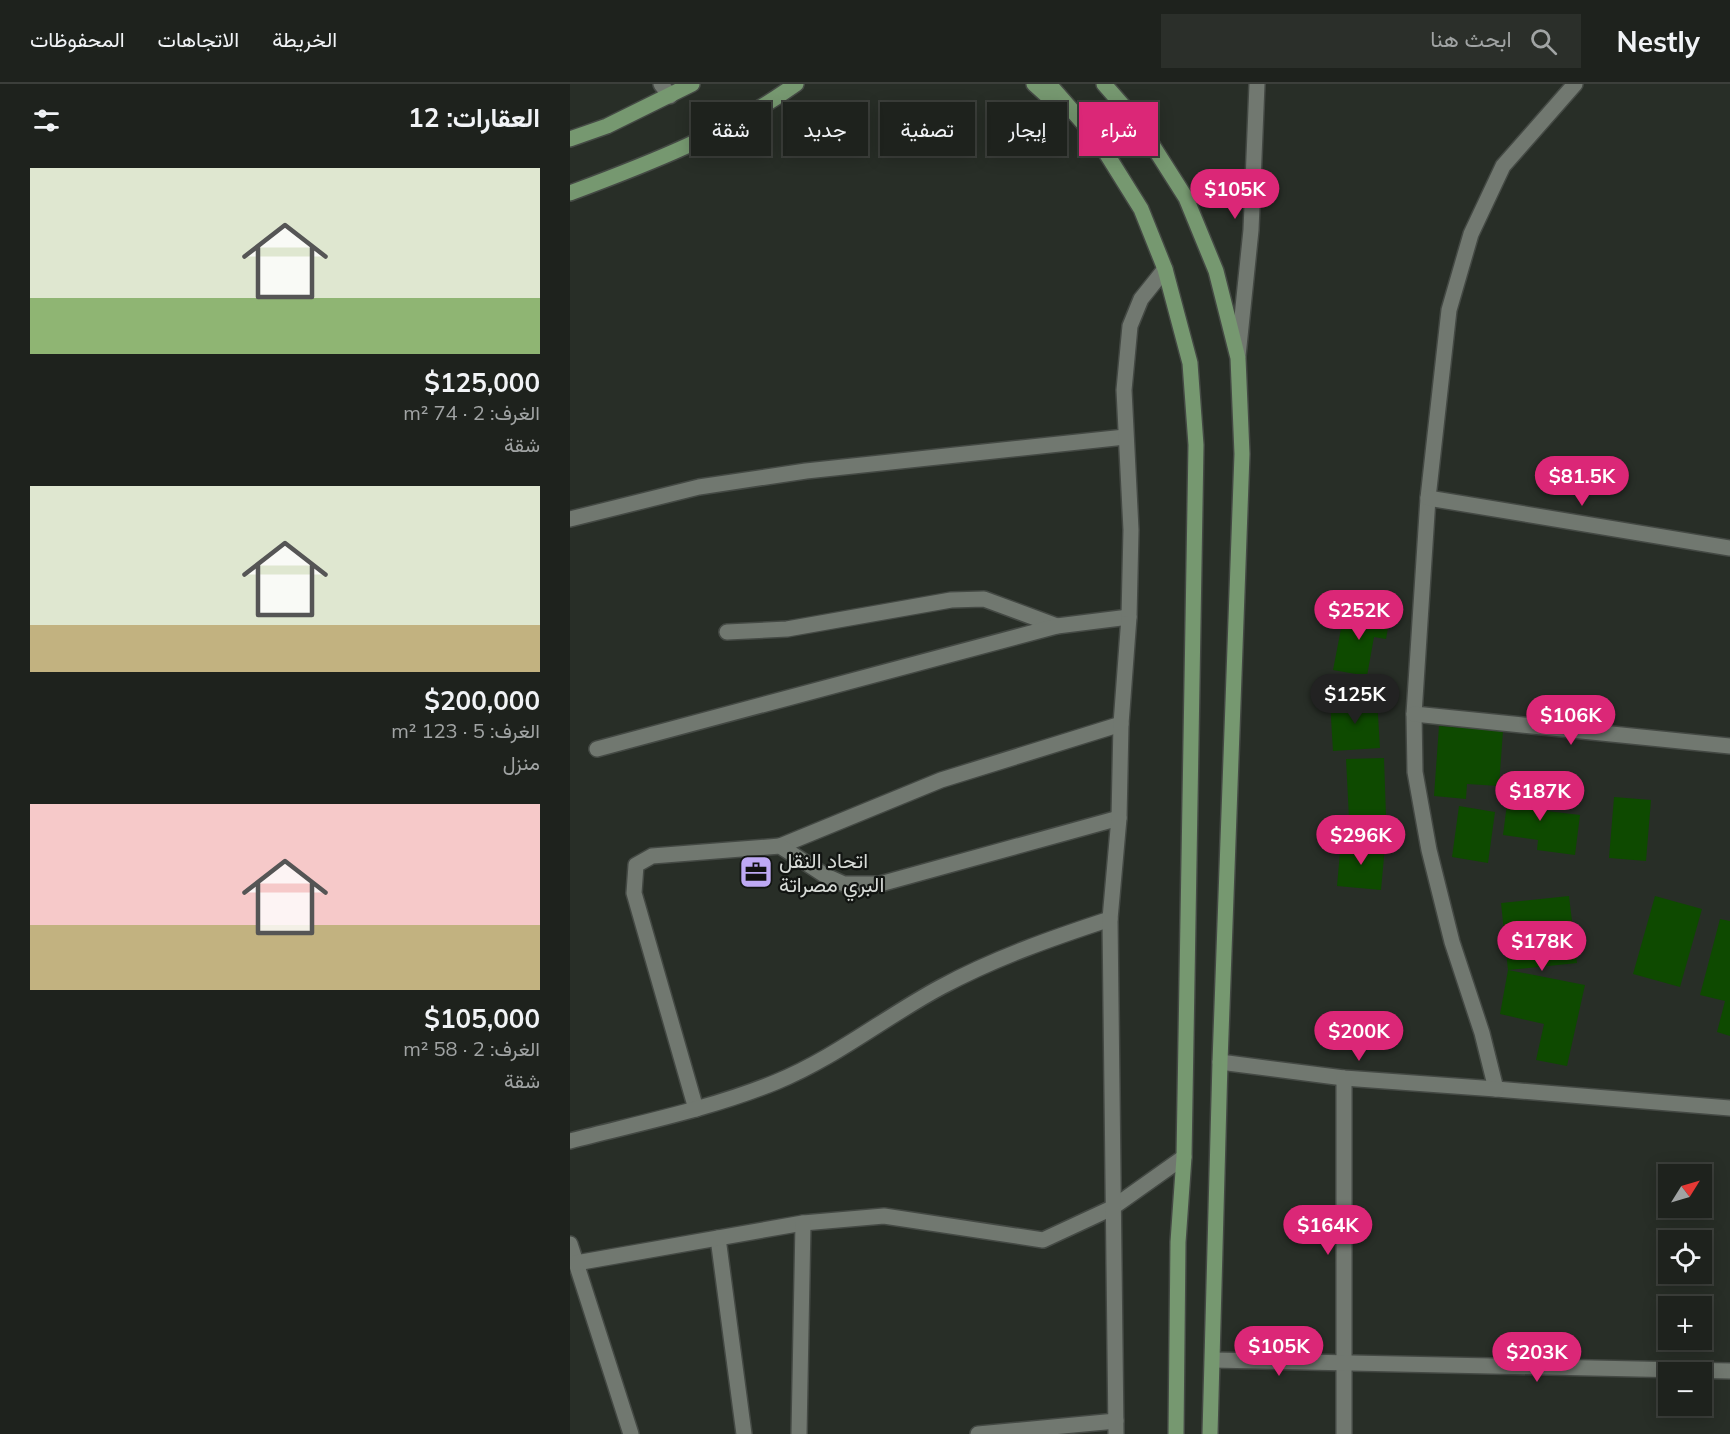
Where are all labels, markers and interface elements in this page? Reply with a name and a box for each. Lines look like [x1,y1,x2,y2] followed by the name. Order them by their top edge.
[1161,14,1581,68] search box
[1617,24,1700,59] text: Nestly
[1430,25,1512,53] text: ابحث هنا
[1527,25,1560,58] icon: search
[30,26,125,52] text: المحفوظات
[158,26,239,52] text: الاتجاهات
[272,26,337,52] text: الخريطة
[408,101,540,134] text: العقارات: 12
[691,102,771,156] chip: شقة
[783,102,868,156] chip: جديد
[880,102,975,156] chip: تصفية
[987,102,1067,156] chip: إيجار
[1079,102,1158,156] chip: شراء
[30,104,63,137] icon: filters
[1193,169,1277,220] pin: $105K
[1204,176,1266,201] text: $105K
[231,207,339,315] icon: home
[424,366,540,399] text: $125,000
[403,400,540,425] text: الغرف: 2 · 74 m²
[504,432,540,457] text: شقة
[1533,456,1631,507] pin: $81.5K
[1549,463,1615,488] text: $81.5K
[231,525,339,633] icon: home
[1317,590,1401,641] pin: $252K
[1328,597,1390,622] text: $252K
[1313,674,1397,725] pin: $125K
[1324,681,1386,706] text: $125K
[424,684,540,717] text: $200,000
[1529,695,1613,746] pin: $106K
[1540,702,1602,727] text: $106K
[391,718,540,743] text: الغرف: 5 · 123 m²
[503,750,540,775] text: منزل
[1498,771,1582,822] pin: $187K
[1509,778,1571,803] text: $187K
[1319,815,1403,866] pin: $296K
[1330,822,1392,847] text: $296K
[231,843,339,951] icon: home
[779,847,884,902] place label: اتحاد النقل البري مصراتة
[738,854,774,890] office icon: اتحاد النقل البري مصراتة
[1500,921,1584,972] pin: $178K
[1511,928,1573,953] text: $178K
[424,1002,540,1035] text: $105,000
[1317,1011,1401,1062] pin: $200K
[1328,1018,1390,1043] text: $200K
[403,1036,540,1061] text: الغرف: 2 · 58 m²
[504,1068,540,1093] text: شقة
[1658,1164,1712,1218] north arrow
[1658,1164,1712,1416] map controls
[1286,1205,1370,1256] pin: $164K
[1297,1212,1359,1237] text: $164K
[1658,1230,1712,1284] button: locate
[1658,1296,1712,1350] button: +
[1237,1326,1321,1377] pin: $105K
[1495,1332,1579,1383] pin: $203K
[1248,1333,1310,1358] text: $105K
[1506,1339,1568,1364] text: $203K
[1658,1362,1712,1416] button: −

